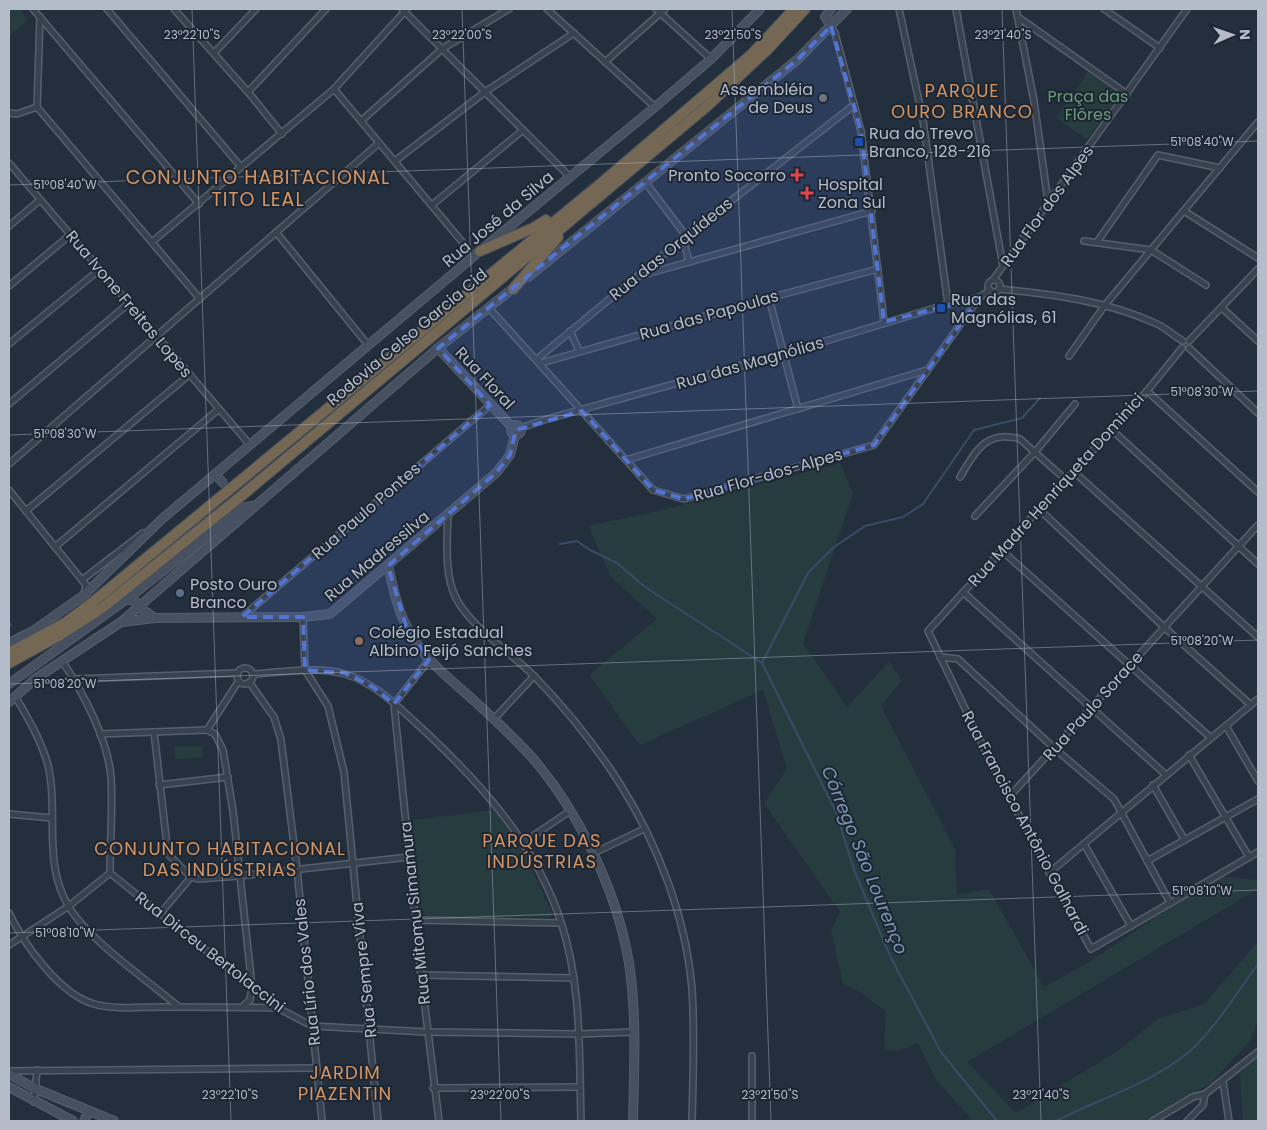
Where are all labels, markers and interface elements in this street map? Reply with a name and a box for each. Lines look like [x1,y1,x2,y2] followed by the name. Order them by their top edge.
[1207,10,1257,60] north arrow
[164,26,220,43] text: 23°22'10"S
[432,26,492,43] text: 23°22'00"S
[704,26,762,43] text: 23°21'50"S
[974,26,1032,43] text: 23°21'40"S
[1235,29,1255,40] text: N
[720,78,813,119] place label: Assembléia de Deus
[891,78,1033,124] district label: PARQUE OURO BRANCO
[1048,85,1128,126] park label: Praça das Flôres
[817,92,829,104] marker: Assembléia de Deus
[869,122,991,163] place label: Rua do Trevo Branco, 128-216
[1170,133,1234,150] text: 51°08'40"W
[853,136,865,148] marker: Rua do Trevo Branco, 128-216
[995,141,1099,271] street label: Rua Flor dos Alpes
[126,164,390,213] district label: CONJUNTO HABITACIONAL TITO LEAL
[668,164,786,187] place label: Pronto Socorro
[437,165,559,273] street label: Rua José da Silva
[790,168,804,182] marker: Pronto Socorro
[818,173,886,214] place label: Hospital Zona Sul
[33,176,97,193] text: 51°08'40"W
[800,186,814,200] marker: Hospital Zona Sul
[604,192,738,306] street label: Rua das Orquídeas
[60,225,198,383] street label: Rua Ivone Freitas Lopes
[322,263,492,411] street label: Rodovia Celso Garcia Cid
[637,284,781,346] street label: Rua das Papoulas
[951,288,1057,329] place label: Rua das Magnólias, 61
[935,302,947,314] marker: Rua das Magnólias, 61
[674,331,826,395] street label: Rua das Magnólias
[450,342,520,414] street label: Rua Floral
[1170,383,1234,400] text: 51°08'30"W
[963,388,1149,592] street label: Rua Madre Henriqueta Dominici
[33,425,97,442] text: 51°08'30"W
[691,443,845,507] street label: Rua Flor-dos-Alpes
[307,457,425,565] street label: Rua Paulo Pontes
[320,505,434,607] street label: Rua Madressilva
[190,573,277,614] place label: Posto Ouro Branco
[174,587,186,599] marker: Posto Ouro Branco
[369,621,532,662] place label: Colégio Estadual Albino Feijó Sanches
[1171,632,1234,649] text: 51°08'20"W
[353,635,365,647] marker: Colégio Estadual Albino Feijó Sanches
[1038,646,1148,766] street label: Rua Paulo Sorace
[34,675,97,692] text: 51°08'20"W
[956,707,1094,939] street label: Rua Francisco Antônio Galhardi
[816,762,914,958] water label: Córrego São Lourenço
[394,820,436,1006] street label: Rua Mitomu Simamura
[482,828,602,874] district label: PARQUE DAS INDÚSTRIAS
[94,836,346,882] district label: CONJUNTO HABITACIONAL DAS INDÚSTRIAS
[1172,882,1232,899] text: 51°08'10"W
[130,886,290,1018] street label: Rua Dirceu Bertolaccini
[288,897,326,1047] street label: Rua Lírio dos Vales
[345,901,383,1039] street label: Rua Sempre Viva
[35,924,95,941] text: 51°08'10"W
[298,1060,392,1106] district label: JARDIM PIAZENTIN
[202,1086,258,1103] text: 23°22'10"S
[470,1086,530,1103] text: 23°22'00"S
[741,1086,799,1103] text: 23°21'50"S
[1012,1086,1070,1103] text: 23°21'40"S

